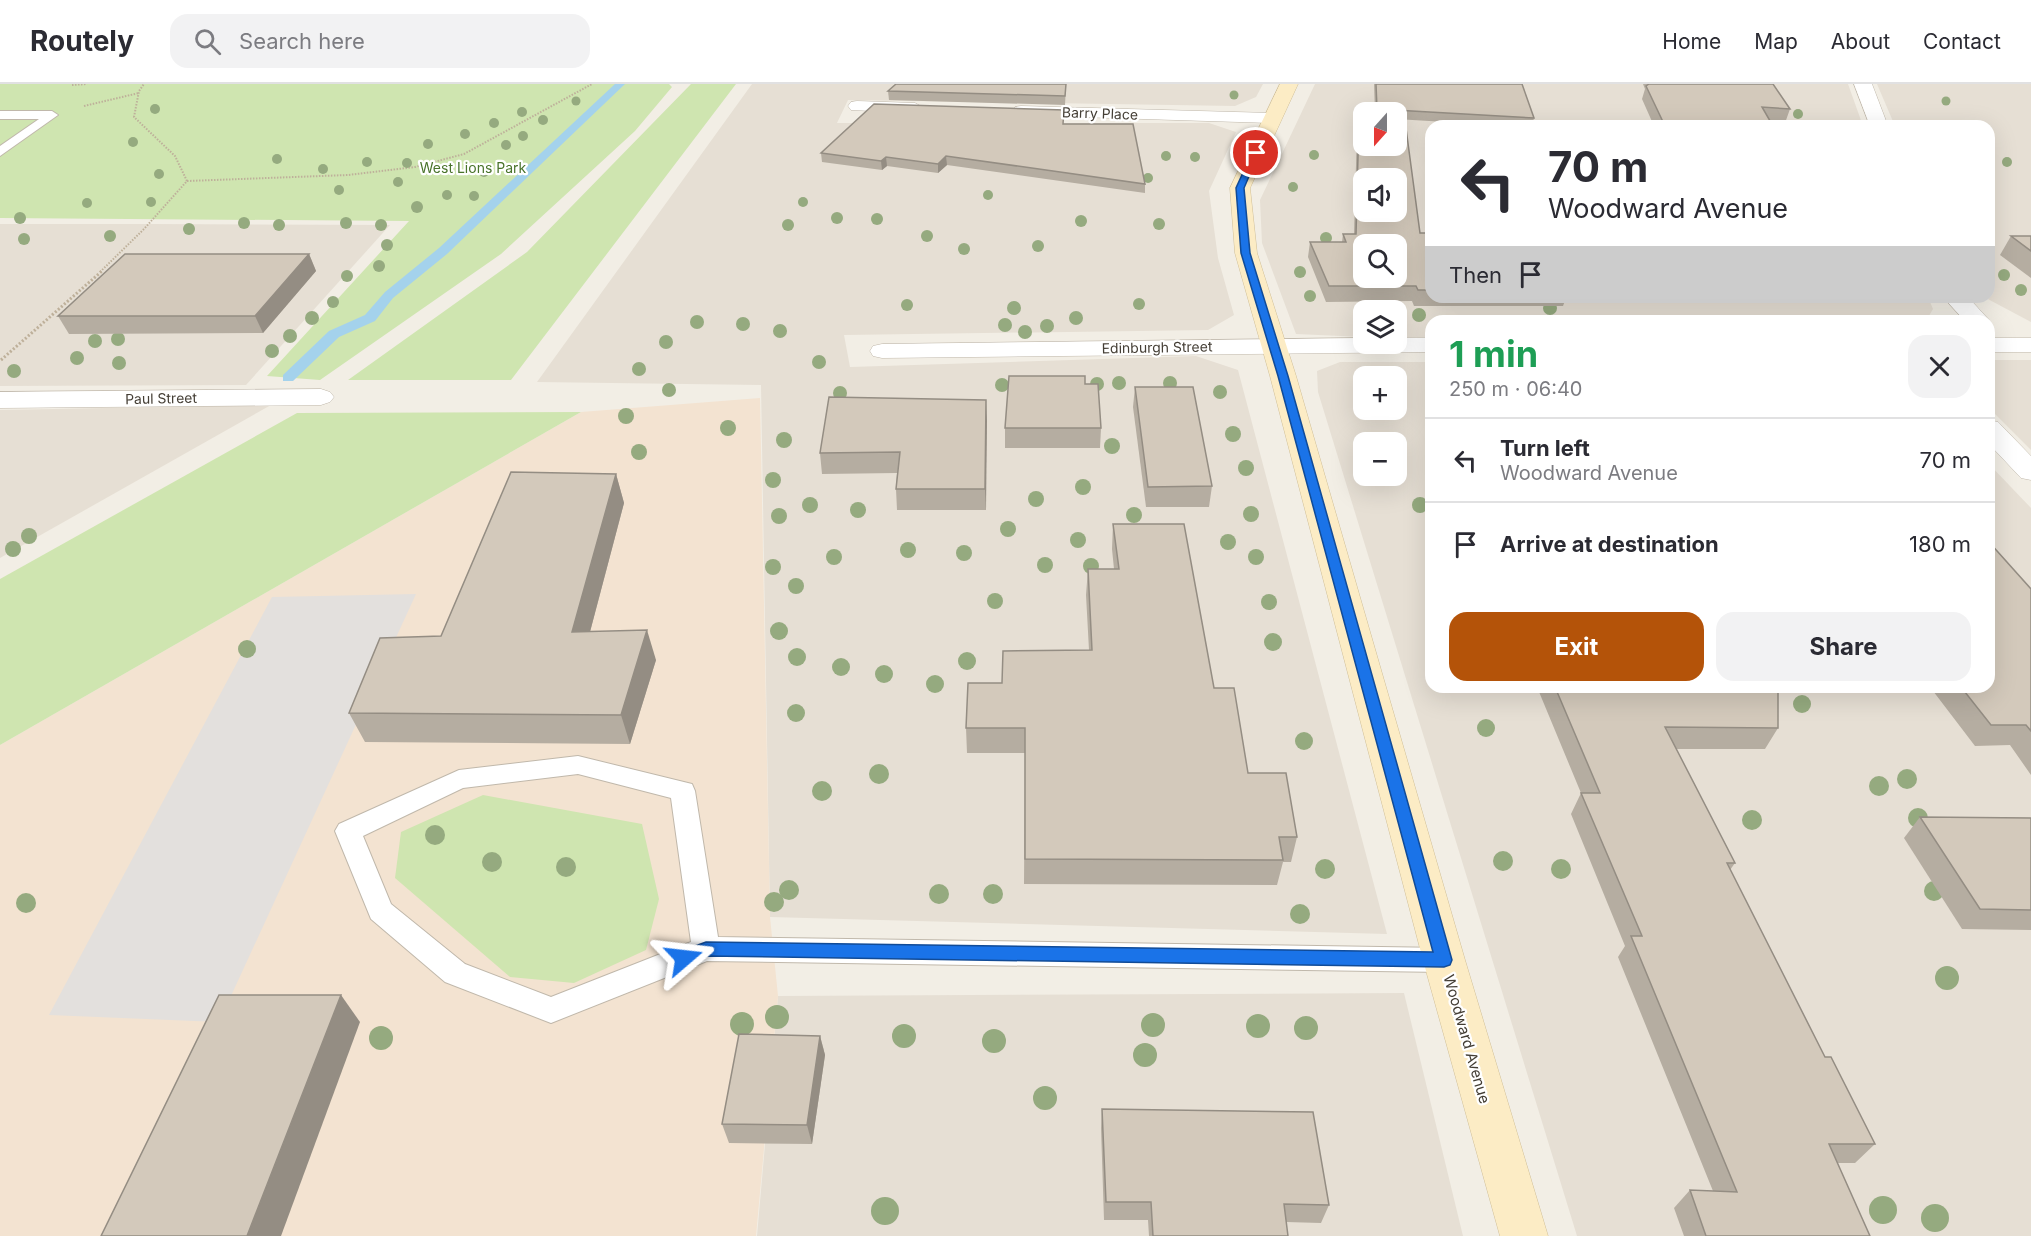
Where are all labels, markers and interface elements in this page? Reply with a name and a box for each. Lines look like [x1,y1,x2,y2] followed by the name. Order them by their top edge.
[170,14,590,68] search box
[30,24,134,58] text: Routely
[191,25,224,58] icon: search
[239,28,365,54] text: Search here
[1662,29,1721,54] text: Home
[1754,29,1798,54] text: Map
[1831,29,1890,54] text: About
[1923,29,2001,54] text: Contact
[1353,102,1407,156] north arrow
[1353,102,1407,486] map controls
[1062,103,1138,123] street label: Barry Place
[1230,127,1281,178] pin
[1239,136,1272,169] icon: arrive
[1548,141,1648,192] text: 70 m
[1449,144,1527,222] icon: left
[420,159,527,176] park label: West Lions Park
[1353,168,1407,222] button: sound
[1548,192,1788,225] text: Woodward Avenue
[1353,234,1407,288] button: search
[1514,258,1547,291] icon: arrive
[1449,262,1502,288] text: Then
[1353,300,1407,354] button: layers
[1449,332,1538,376] text: 1 min
[1908,335,1971,398] button: close
[1101,338,1213,356] street label: Edinburgh Street
[1353,366,1407,420] button: +
[1449,377,1582,401] text: 250 m · 06:40
[125,389,198,407] street label: Paul Street
[1353,432,1407,486] button: −
[1500,435,1590,461] text: Turn left
[1449,444,1482,477] icon: left
[1920,447,1971,473] text: 70 m
[1500,461,1678,485] text: Woodward Avenue
[1449,528,1482,561] icon: arrive
[1500,531,1719,557] text: Arrive at destination
[1909,531,1971,557] text: 180 m
[1449,612,1704,681] button: Exit
[1716,612,1971,681] button: Share
[652,926,716,990] position arrow
[1439,972,1495,1106] street label: Woodward Avenue

